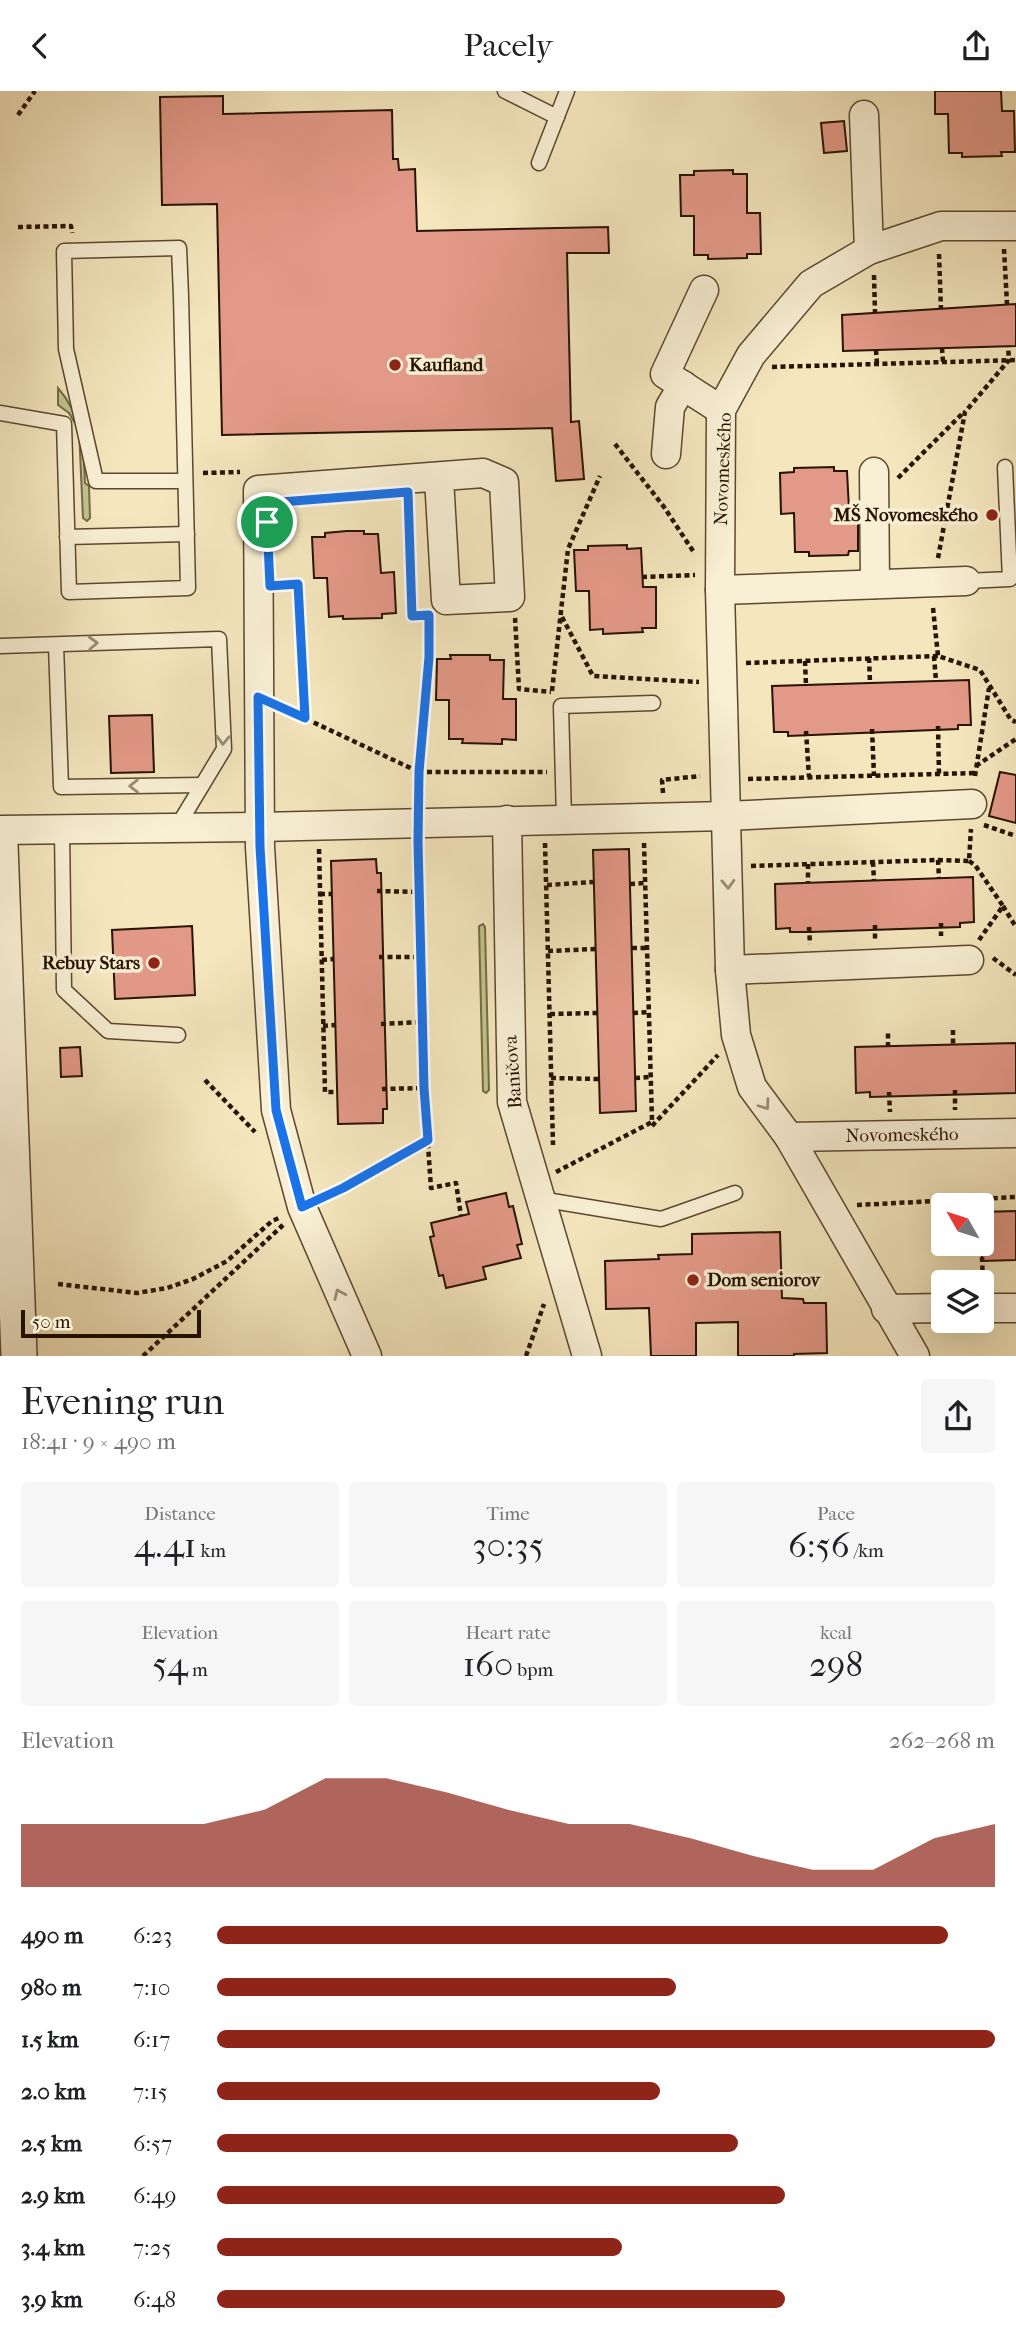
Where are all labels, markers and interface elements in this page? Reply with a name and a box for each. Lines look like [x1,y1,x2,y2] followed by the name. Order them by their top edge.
[21,27,59,65] icon: back
[464,27,552,64] text: Pacely
[957,27,995,65] icon: share
[409,354,484,376] place label: Kaufland
[387,357,403,373] marker: Kaufland
[710,412,736,526] street label: Novomeského
[237,492,297,552] pin
[248,503,286,541] icon: arrive
[833,503,978,526] place label: MŠ Novomeského
[984,507,1000,523] marker: MŠ Novomeského
[87,636,98,651] one-way arrow
[215,735,230,746] one-way arrow
[128,778,139,793] one-way arrow
[720,880,736,890] one-way arrow
[42,952,140,974] place label: Rebuy Stars
[146,955,162,971] marker: Rebuy Stars
[499,1034,527,1109] street label: Baničova
[757,1097,770,1110] one-way arrow
[845,1123,959,1147] street label: Novomeského
[931,1193,994,1257] north arrow
[931,1193,994,1333] map controls
[707,1269,822,1291] place label: Dom seniorov
[931,1270,994,1333] button: layers
[685,1272,701,1288] marker: Dom seniorov
[334,1288,348,1300] one-way arrow
[21,1307,201,1339] scale bar
[32,1311,71,1333] text: 50 m
[21,1379,224,1424] text: Evening run
[921,1379,995,1453] button: share
[21,1428,176,1455] text: 18:41 · 9 × 490 m
[144,1503,216,1525] text: Distance
[486,1503,530,1525] text: Time
[817,1503,855,1525] text: Pace
[134,1525,196,1566] text: 4.41
[472,1525,544,1566] text: 30:35
[788,1525,850,1566] text: 6:56
[196,1540,226,1562] text: km
[850,1540,884,1562] text: /km
[142,1622,218,1644] text: Elevation
[465,1622,551,1644] text: Heart rate
[820,1622,852,1644] text: kcal
[152,1644,188,1685] text: 54
[463,1644,513,1685] text: 160
[809,1644,863,1685] text: 298
[188,1659,208,1681] text: m
[513,1659,553,1681] text: bpm
[21,1727,114,1754] text: Elevation
[889,1727,995,1754] text: 262–268 m
[21,1922,83,1949] text: 490 m
[133,1922,172,1949] text: 6:23
[21,1974,81,2001] text: 980 m
[133,1974,170,2001] text: 7:10
[21,2026,79,2053] text: 1.5 km
[133,2026,170,2053] text: 6:17
[21,2078,86,2105] text: 2.0 km
[133,2078,168,2105] text: 7:15
[21,2130,82,2157] text: 2.5 km
[133,2130,172,2157] text: 6:57
[21,2182,85,2209] text: 2.9 km
[133,2182,177,2209] text: 6:49
[21,2234,85,2261] text: 3.4 km
[133,2234,171,2261] text: 7:25
[21,2286,83,2313] text: 3.9 km
[133,2286,176,2313] text: 6:48

